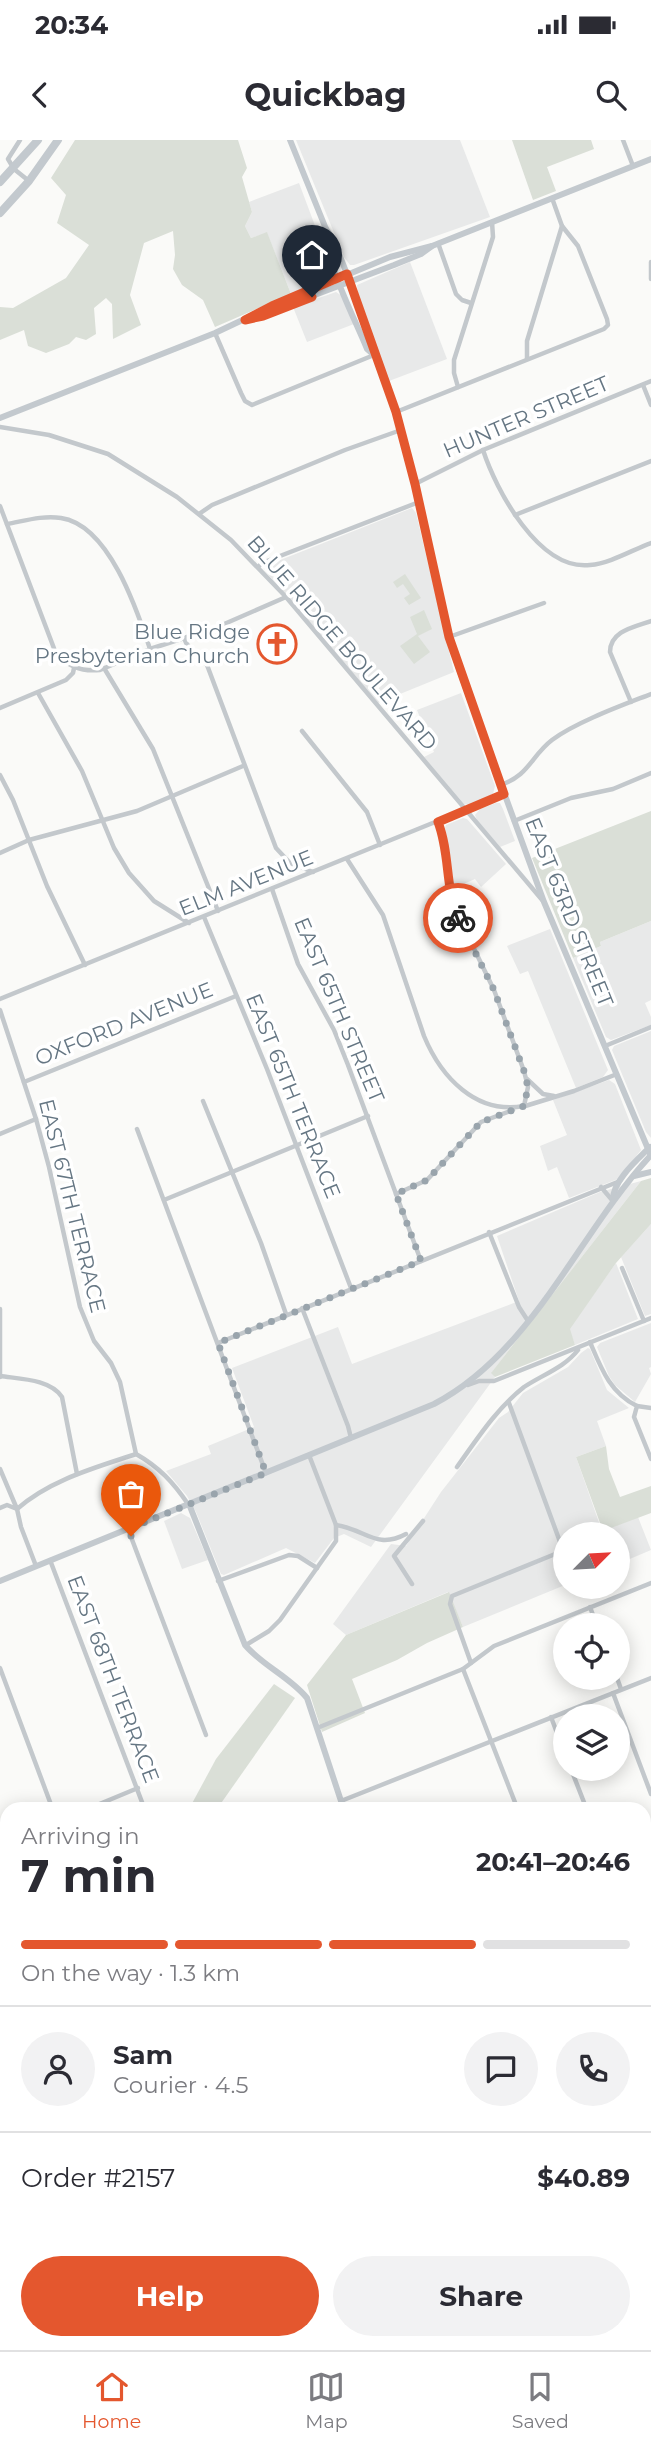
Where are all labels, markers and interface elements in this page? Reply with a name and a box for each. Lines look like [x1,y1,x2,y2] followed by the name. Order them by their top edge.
[35,9,108,41] text: 20:34
[244,75,407,114] text: Quickbag
[21,76,59,114] icon: back
[592,76,630,114] icon: search
[282,225,342,297] pin
[293,236,331,274] icon: home
[439,370,612,463] street label: HUNTER STREET
[242,530,443,755] street label: BLUE RIDGE BOULEVARD
[35,619,250,668] place label: Blue Ridge Presbyterian Church
[256,623,298,665] church icon: Blue Ridge Presbyterian Church
[520,813,619,1010] street label: EAST 63RD STREET
[175,844,317,921] street label: ELM AVENUE
[423,883,493,953] courier
[439,899,477,937] icon: bike
[289,914,390,1106] street label: EAST 65TH STREET
[31,976,216,1071] street label: OXFORD AVENUE
[241,990,346,1202] street label: EAST 65TH TERRACE
[34,1096,111,1315] street label: EAST 67TH TERRACE
[101,1464,161,1536] pin
[112,1475,150,1513] icon: bag
[553,1522,630,1600] north arrow
[553,1522,630,1781] map controls
[62,1572,165,1786] street label: EAST 68TH TERRACE
[553,1613,630,1690] button: locate
[553,1704,630,1781] button: layers
[21,1822,140,1850] text: Arriving in
[476,1846,630,1878] text: 20:41–20:46
[21,1847,156,1904] text: 7 min
[21,1959,240,1987] text: On the way · 1.3 km
[21,2032,95,2106] button: person
[464,2032,538,2106] button: chat
[556,2032,630,2106] button: phone
[113,2039,173,2071] text: Sam
[113,2071,248,2099] text: Courier · 4.5
[21,2162,175,2194] text: Order #2157
[537,2162,630,2194] text: $40.89
[21,2256,319,2336] button: Help
[333,2256,630,2336] button: Share
[82,2368,141,2433] tab: Home
[305,2368,348,2433] tab: Map
[512,2368,569,2433] tab: Saved

